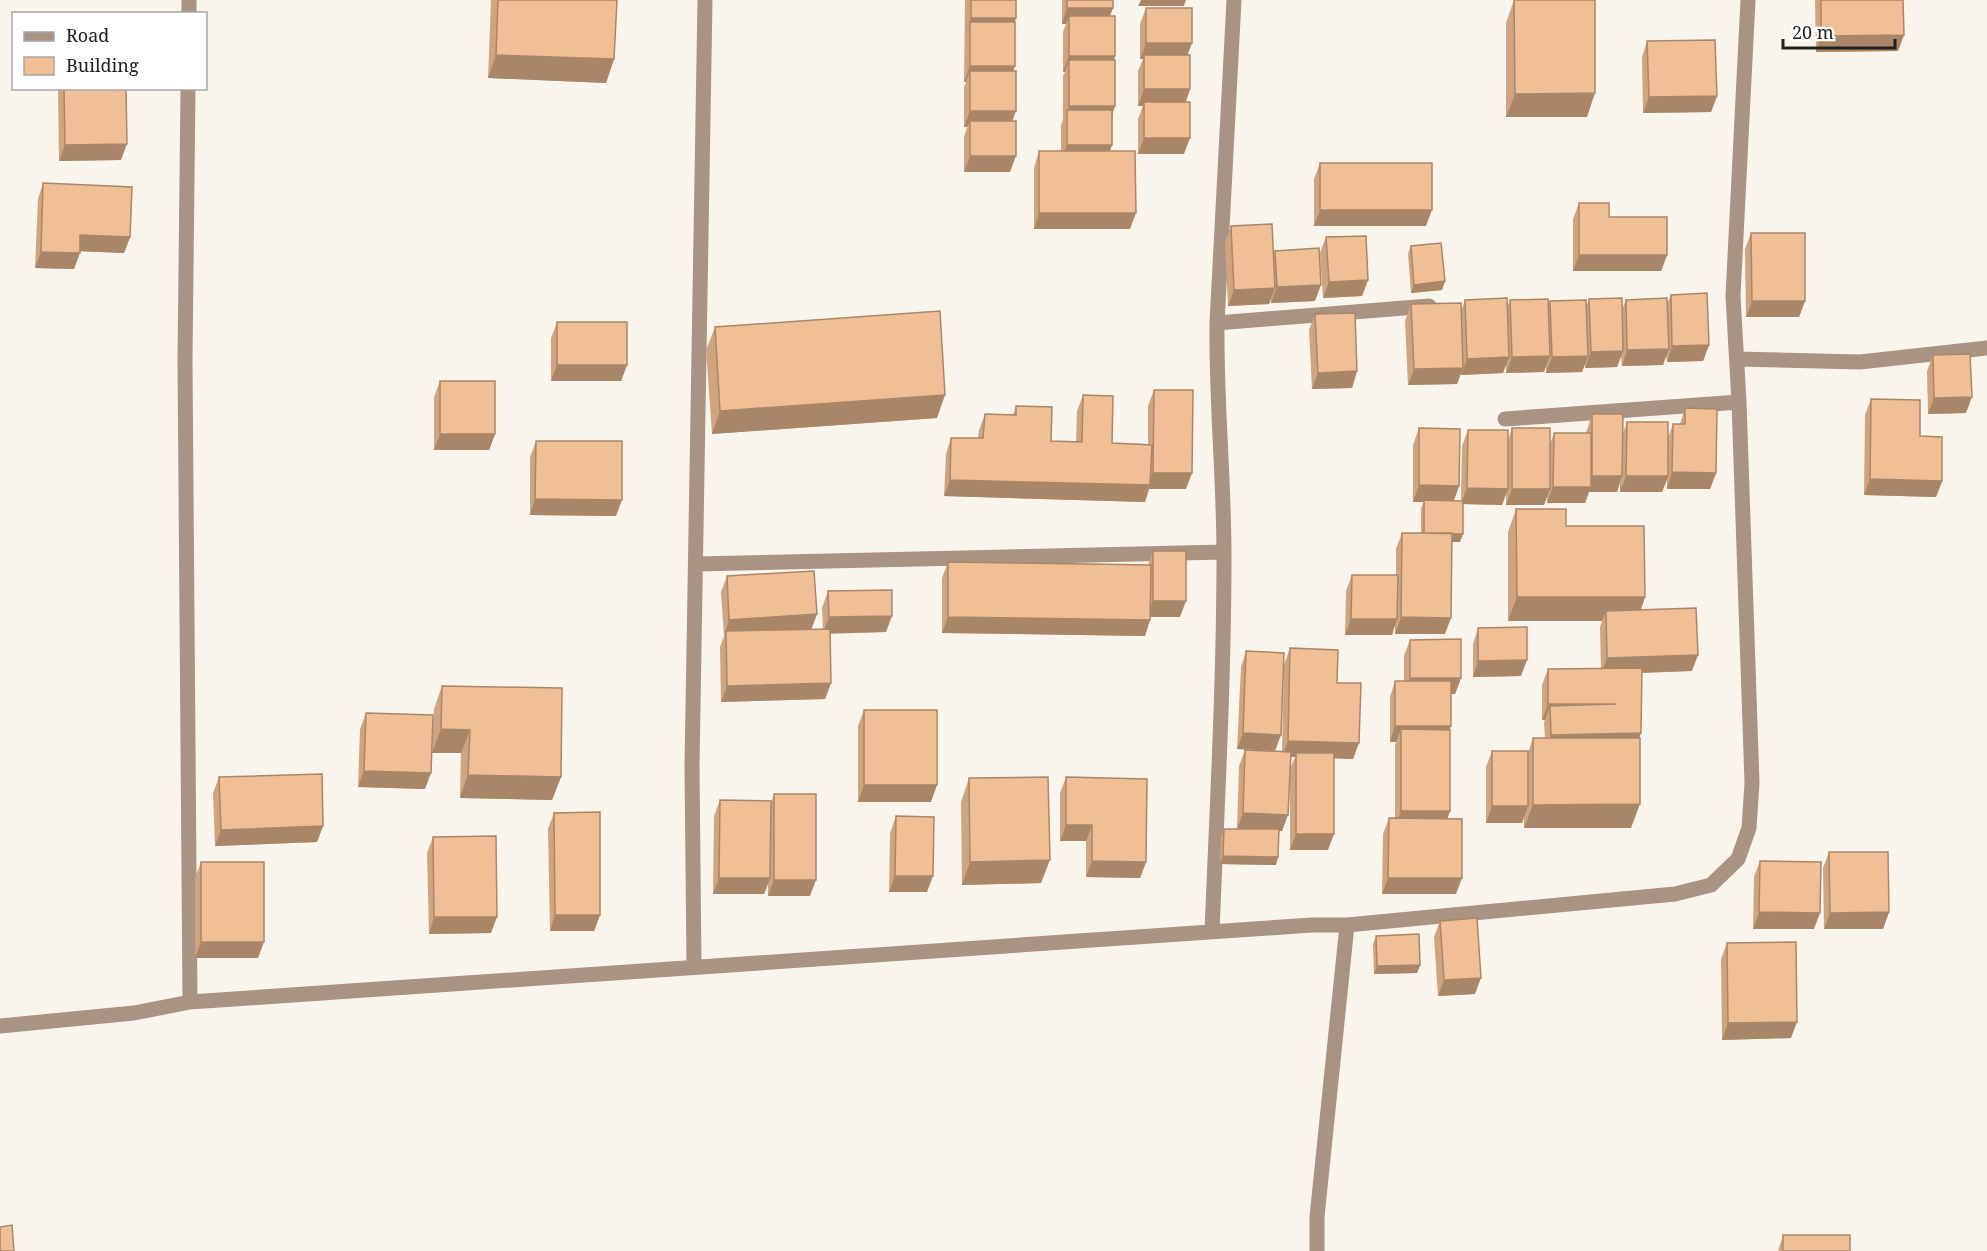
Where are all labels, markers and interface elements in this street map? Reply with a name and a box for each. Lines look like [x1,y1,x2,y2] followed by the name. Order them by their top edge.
[12,12,207,90] legend
[1783,12,1896,50] scale bar
[1792,20,1834,44] text: 20 m
[66,23,109,47] text: Road
[66,53,139,77] text: Building

